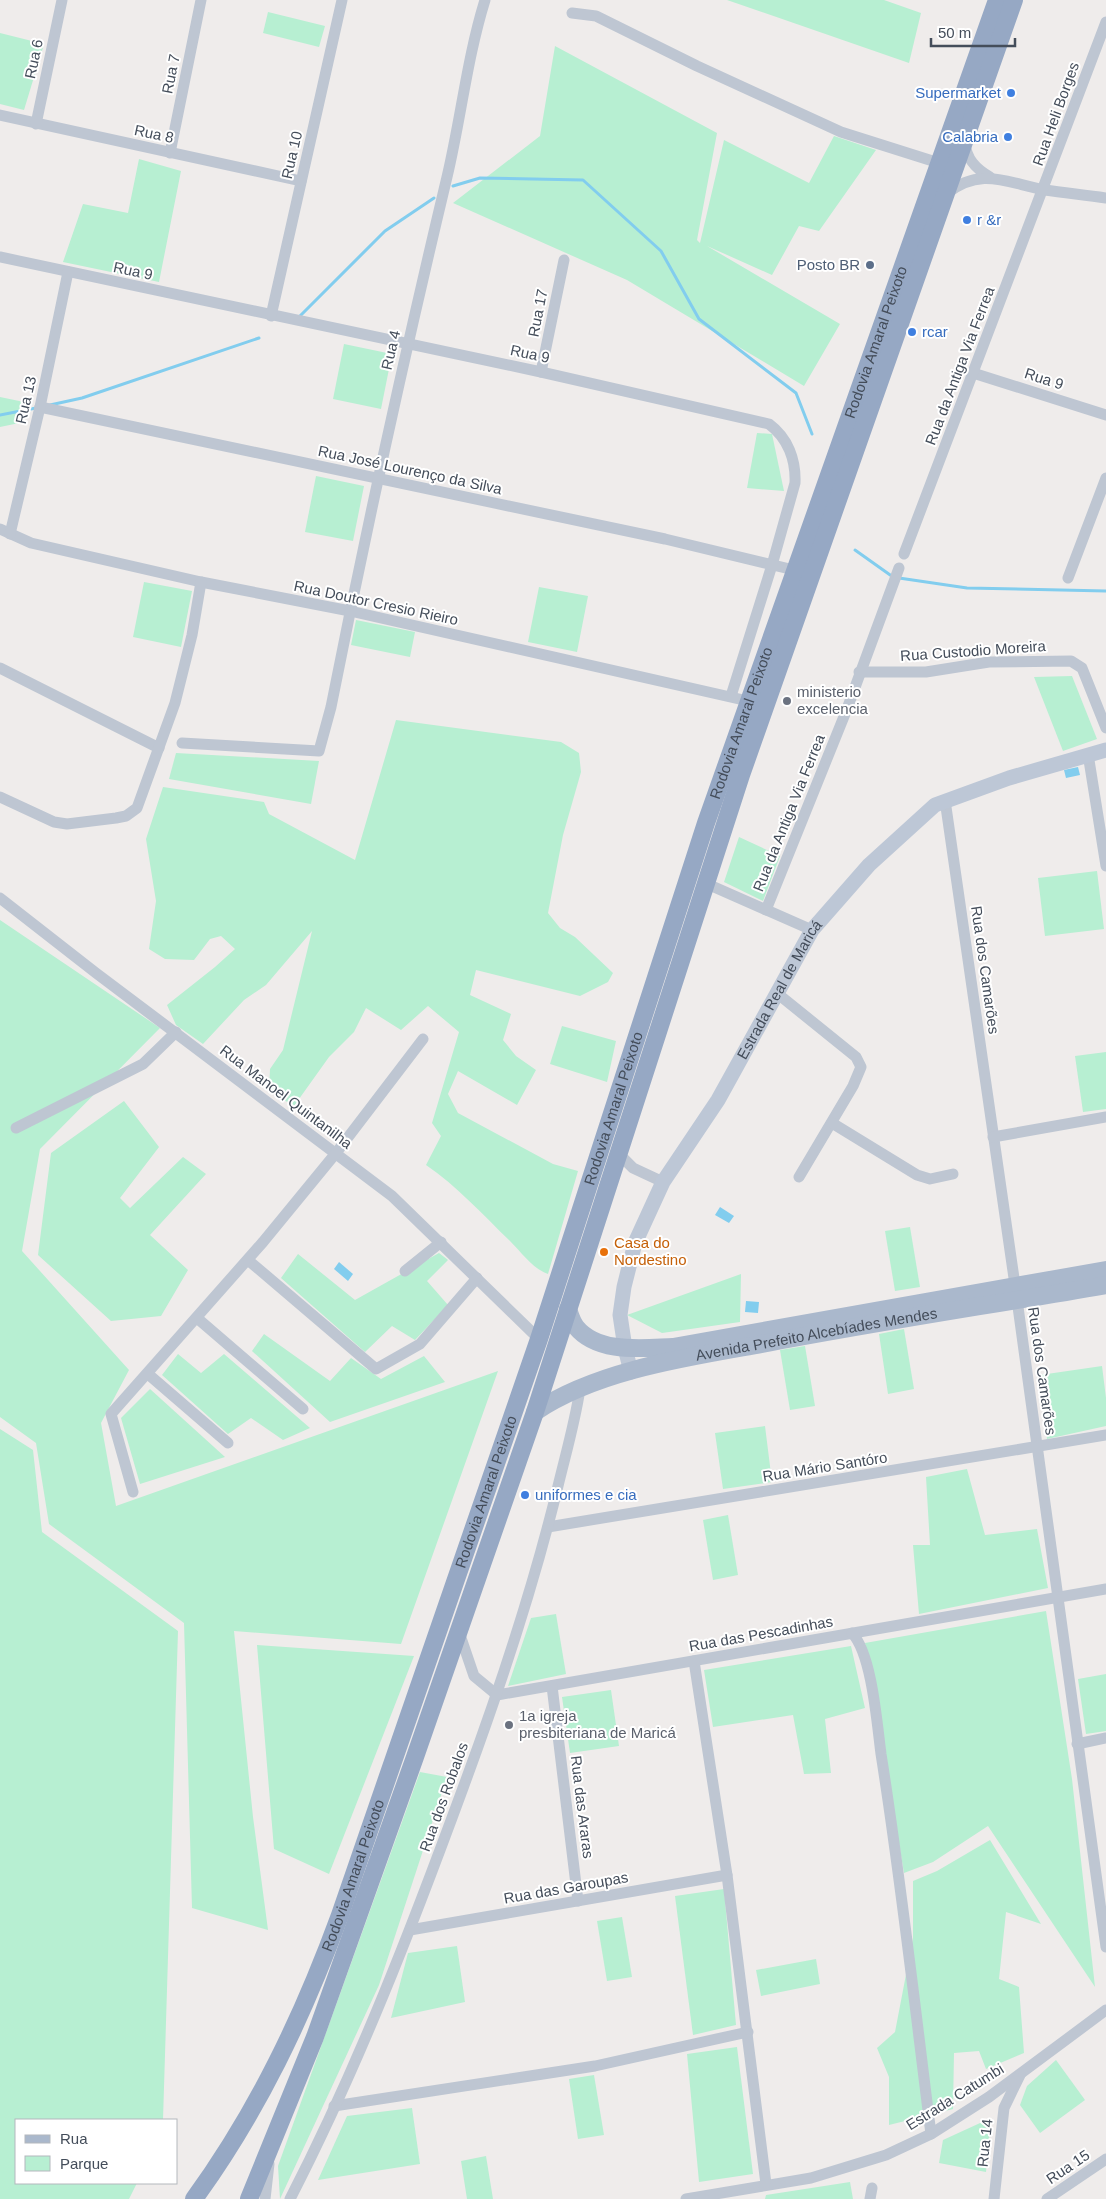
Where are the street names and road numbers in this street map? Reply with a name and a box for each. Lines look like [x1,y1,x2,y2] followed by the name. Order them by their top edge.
[21,38,46,80] street label: Rua 6
[158,53,183,95] street label: Rua 7
[1029,60,1082,168] street label: Rua Heli Borges
[133,121,175,146] street label: Rua 8
[278,129,305,180] street label: Rua 10
[112,258,154,283] street label: Rua 9
[841,264,910,420] street label: Rodovia Amaral Peixoto
[921,284,998,447] street label: Rua da Antiga Via Ferrea
[525,288,550,338] street label: Rua 17
[378,328,403,371] street label: Rua 4
[509,341,551,366] street label: Rua 9
[1022,364,1066,393] street label: Rua 9
[12,374,39,425] street label: Rua 13
[317,442,504,497] street label: Rua José Lourenço da Silva
[292,577,460,628] street label: Rua Doutor Cresio Rieiro
[900,637,1047,664] street label: Rua Custodio Moreira
[706,645,776,801] street label: Rodovia Amaral Peixoto
[749,731,828,894] street label: Rua da Antiga Via Ferrea
[968,905,1003,1035] street label: Rua dos Camarões
[733,916,825,1062] street label: Estrada Real de Maricá
[580,1030,646,1187] street label: Rodovia Amaral Peixoto
[217,1041,356,1152] street label: Rua Manoel Quintanilha
[694,1304,938,1364] street label: Avenida Prefeito Alcebíades Mendes
[1025,1306,1060,1436] street label: Rua dos Camarões
[452,1413,520,1570] street label: Rodovia Amaral Peixoto
[761,1448,888,1485] street label: Rua Mário Santóro
[688,1612,834,1655] street label: Rua das Pescadinhas
[416,1740,471,1854] street label: Rua dos Robalos
[568,1755,597,1859] street label: Rua das Araras
[318,1797,387,1954] street label: Rodovia Amaral Peixoto
[502,1868,629,1907] street label: Rua das Garoupas
[903,2060,1007,2133] street label: Estrada Catumbi
[974,2118,995,2168] street label: Rua 14
[1043,2146,1093,2187] street label: Rua 15

